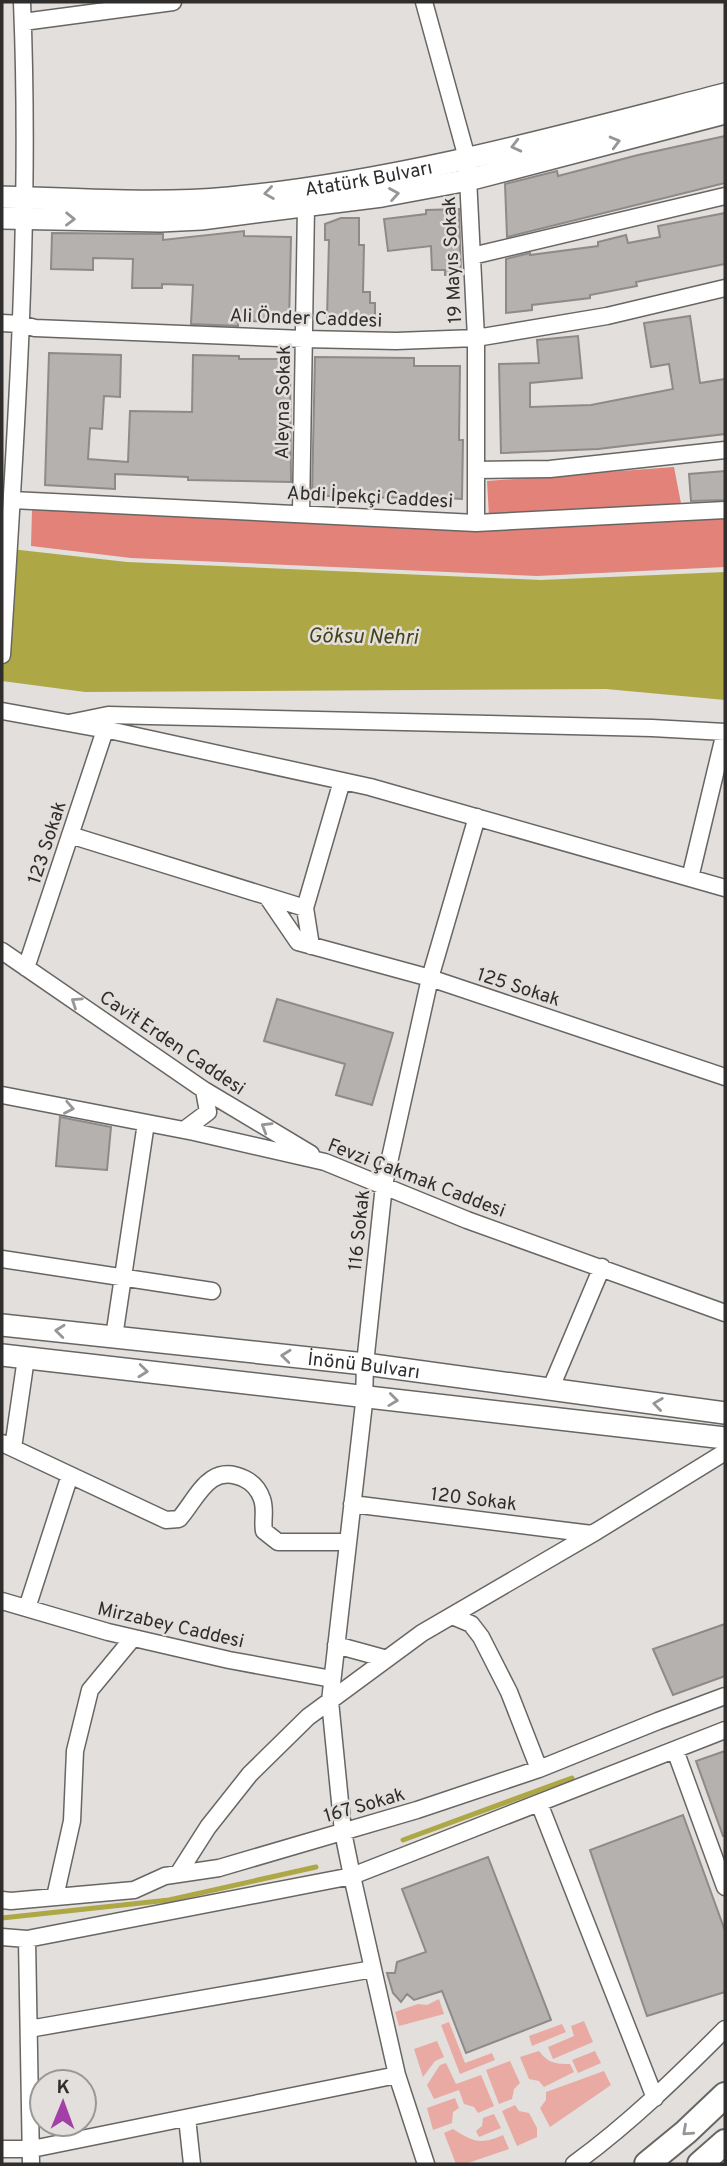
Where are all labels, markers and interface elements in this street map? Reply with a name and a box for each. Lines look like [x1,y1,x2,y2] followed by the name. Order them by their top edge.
[609,135,621,150] one-way arrow
[511,138,523,152] one-way arrow
[303,156,435,203] street label: Atatürk Bulvarı
[263,185,275,200] one-way arrow
[388,187,400,202] one-way arrow
[438,196,468,324] street label: 19 Mayıs Sokak
[65,211,76,227] one-way arrow
[229,303,383,334] street label: Ali Önder Caddesi
[271,345,297,460] street label: Aleyna Sokak
[286,481,454,514] street label: Abdi İpekçi Caddesi
[308,623,420,652] water label: Göksu Nehri
[23,798,73,887] street label: 123 Sokak
[474,963,563,1013] street label: 125 Sokak
[94,986,249,1101] street label: Cavit Erden Caddesi
[71,997,84,1010] one-way arrow
[63,1100,75,1115] one-way arrow
[261,1122,274,1135] one-way arrow
[324,1134,509,1224] street label: Fevzi Çakmak Caddesi
[344,1189,376,1272] street label: 116 Sokak
[54,1324,66,1339] one-way arrow
[306,1347,421,1385] street label: İnönü Bulvarı
[280,1348,292,1363] one-way arrow
[137,1364,148,1379] one-way arrow
[387,1393,399,1408] one-way arrow
[652,1397,663,1412] one-way arrow
[429,1483,518,1517] street label: 120 Sokak
[95,1597,246,1655] street label: Mirzabey Caddesi
[321,1783,408,1829] street label: 167 Sokak
[28,2068,98,2138] north arrow
[56,2076,70,2100] text: K
[682,2123,695,2135] one-way arrow

